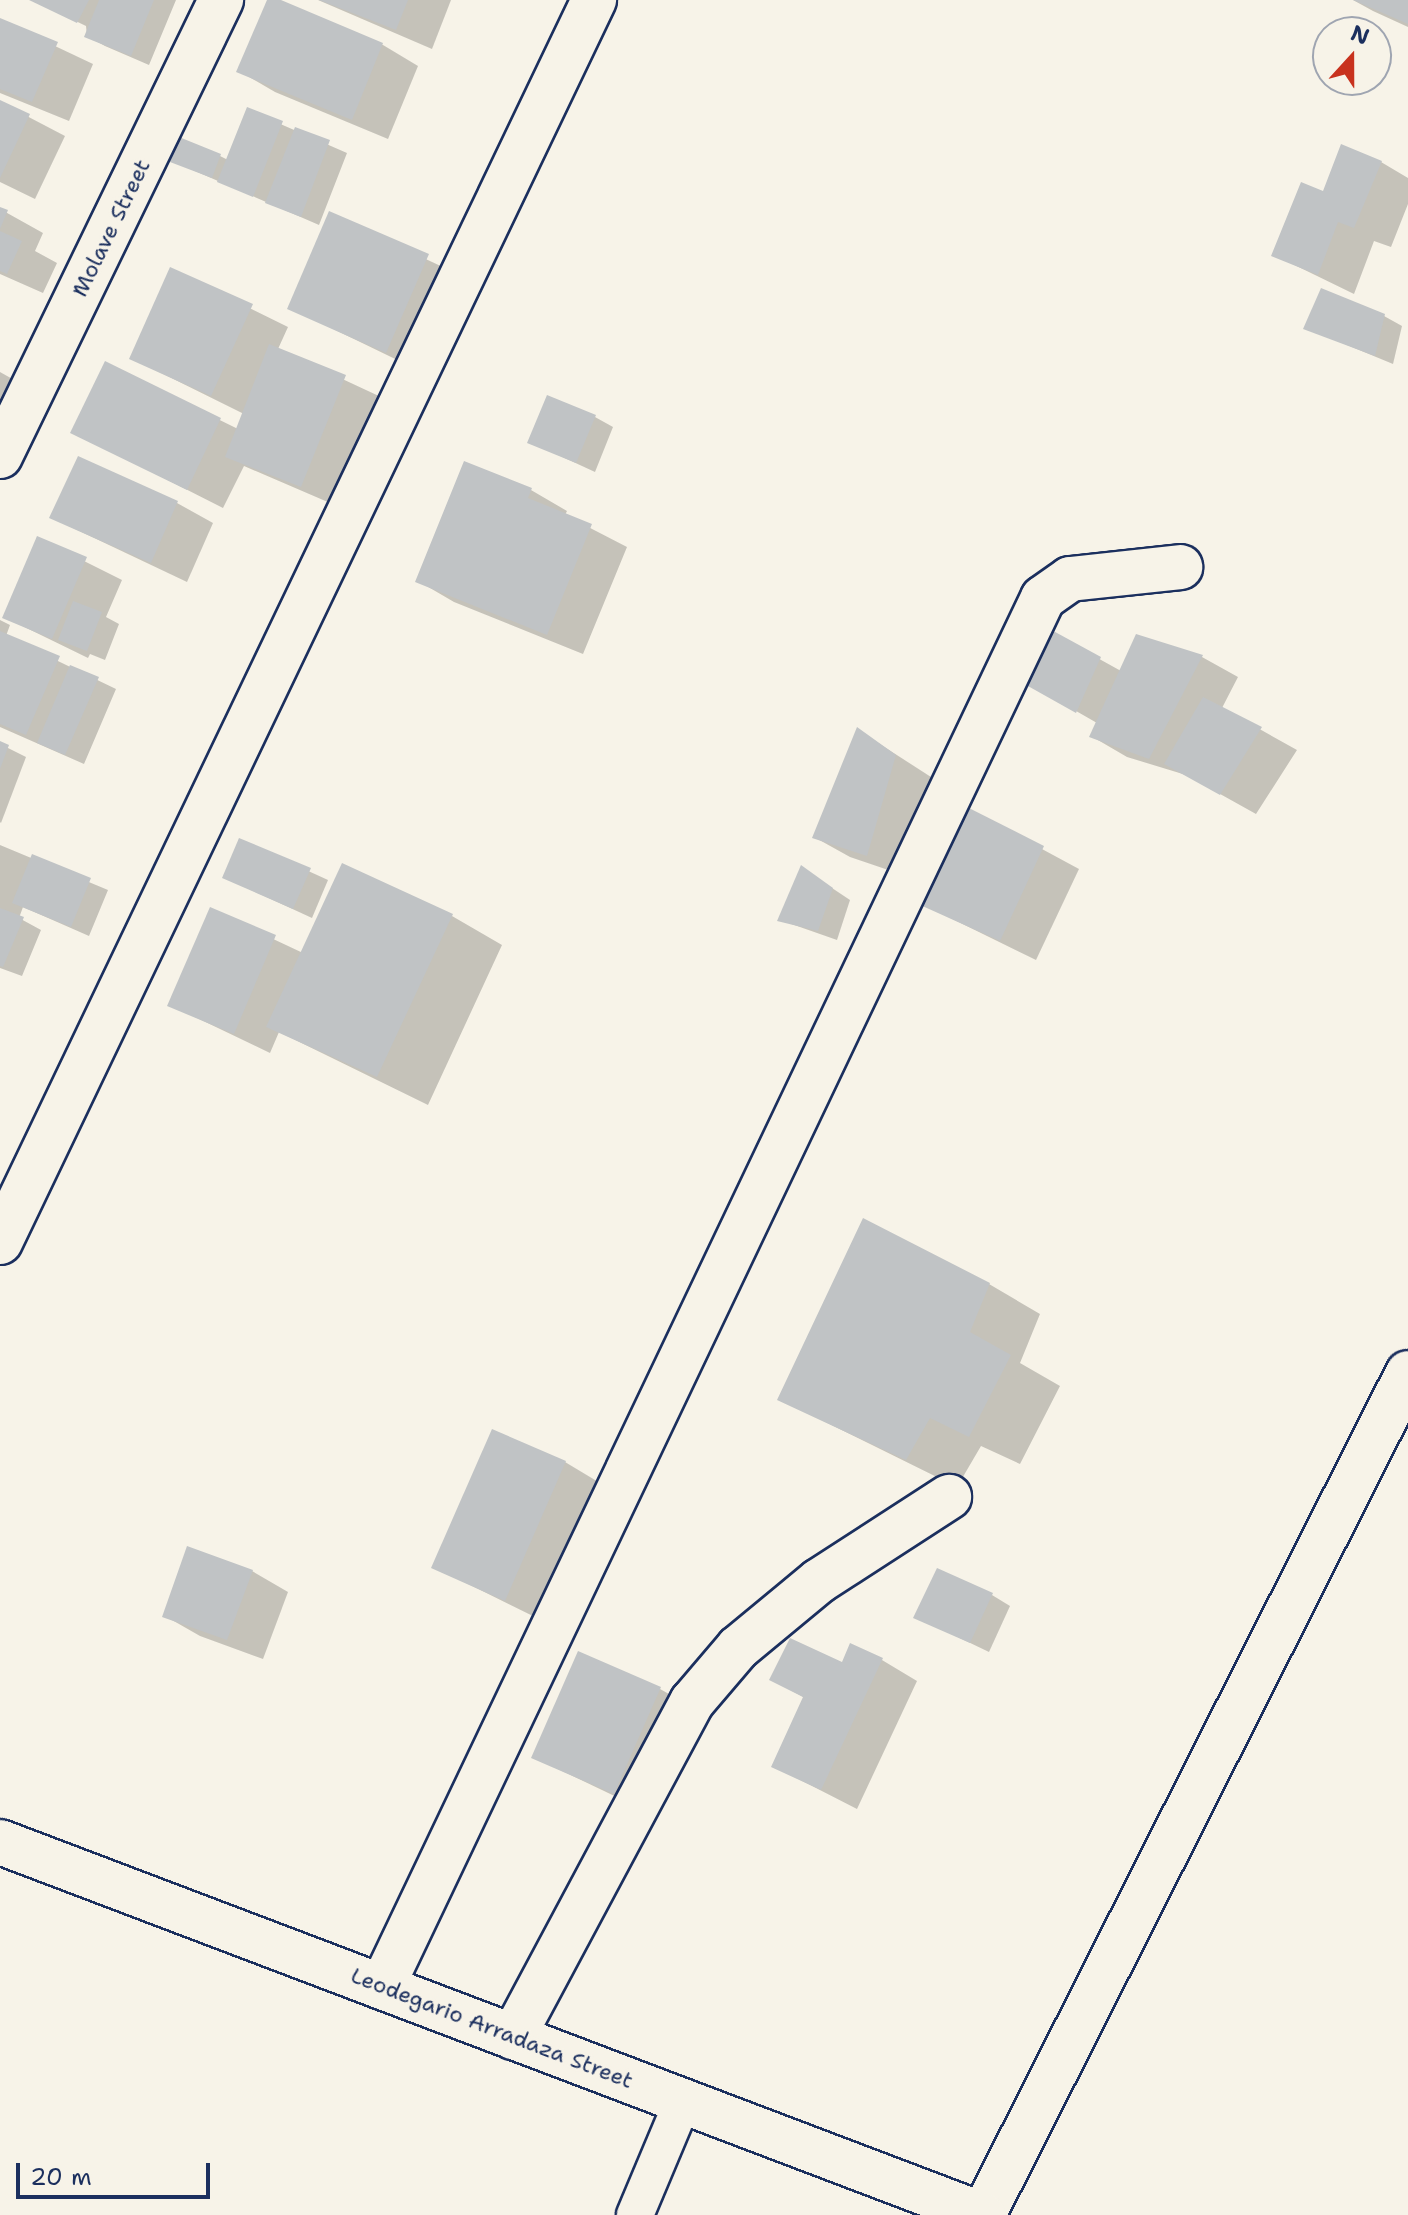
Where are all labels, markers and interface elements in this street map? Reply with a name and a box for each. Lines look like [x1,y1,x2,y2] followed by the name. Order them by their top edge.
[1312,16,1392,96] north arrow
[1347,18,1373,52] text: N
[66,155,156,301] street label: Molave Street
[347,1962,637,2094] street label: Leodegario Arradaza Street
[20,2147,214,2197] scale bar
[30,2161,92,2193] text: 20 m

